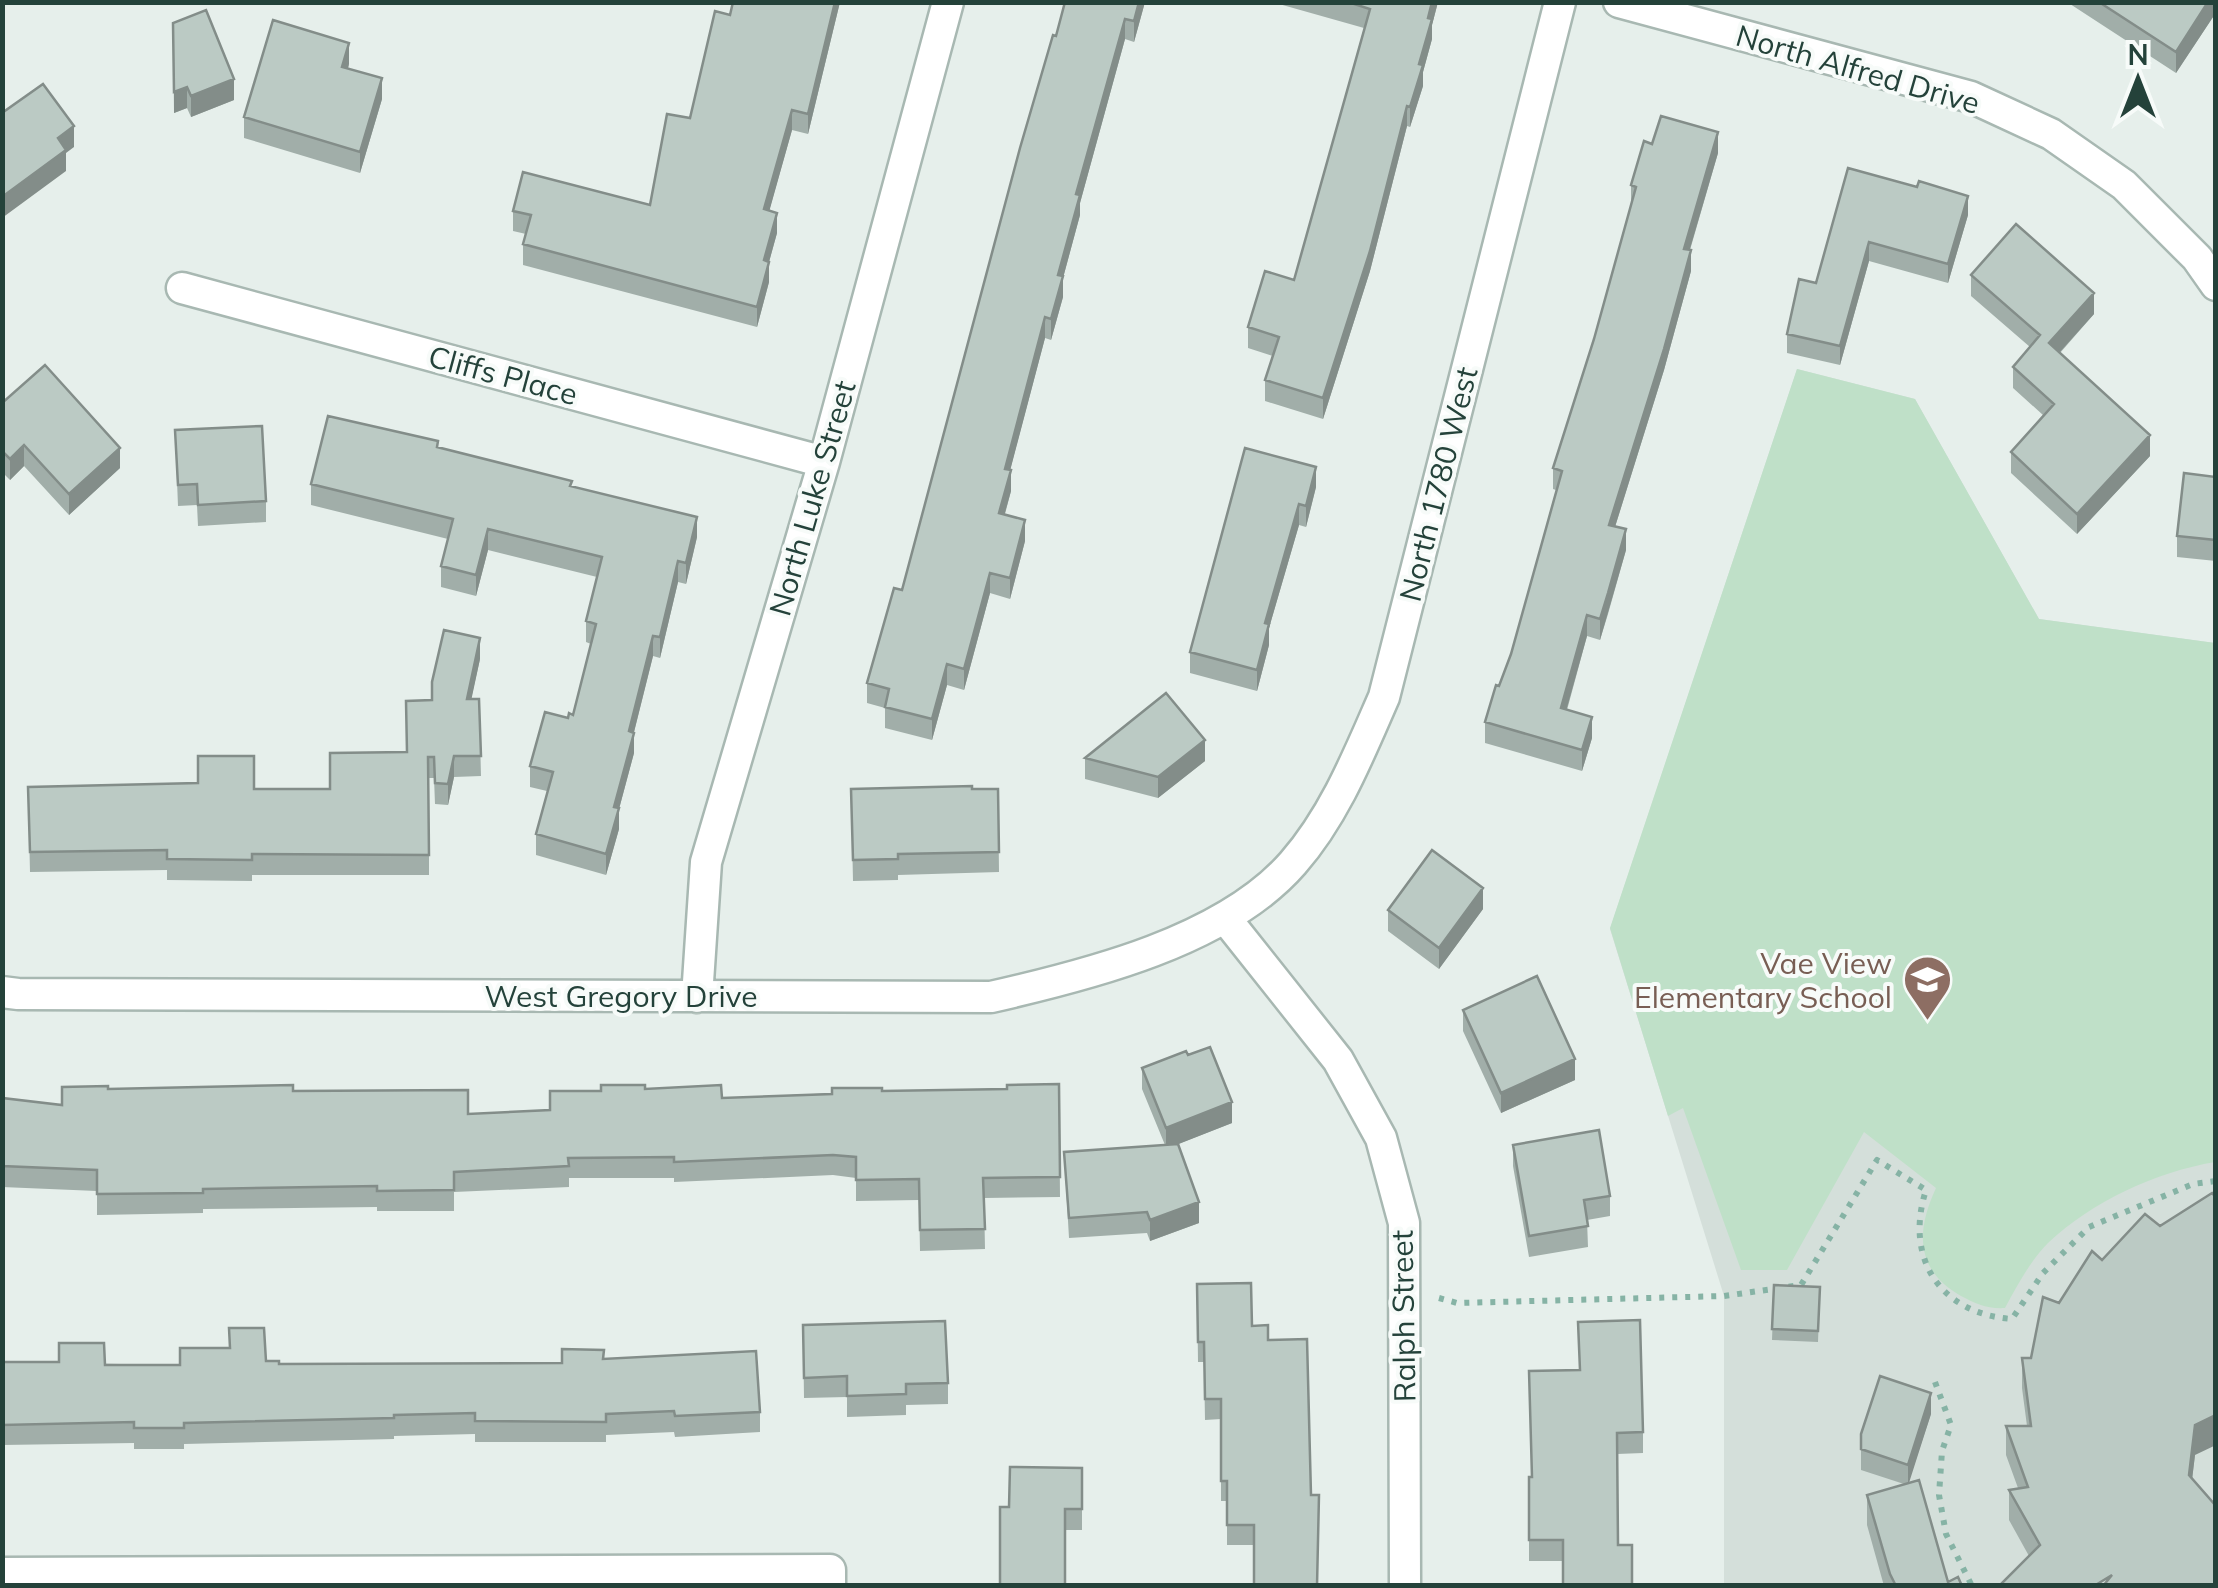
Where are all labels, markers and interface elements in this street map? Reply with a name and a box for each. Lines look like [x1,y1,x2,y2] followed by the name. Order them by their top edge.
[1732,16,1984,122] street label: North Alfred Drive
[2088,30,2188,130] north arrow
[2127,37,2149,72] text: N
[424,337,582,413] street label: Cliffs Place
[1391,363,1485,605] street label: North 1780 West
[760,376,864,620] street label: North Luke Street
[1634,944,1892,1016] place label: Vae View Elementary School
[1901,954,1953,1022] school or university icon: Vae View Elementary School
[484,977,758,1015] street label: West Gregory Drive
[1383,1230,1423,1402] street label: Ralph Street

